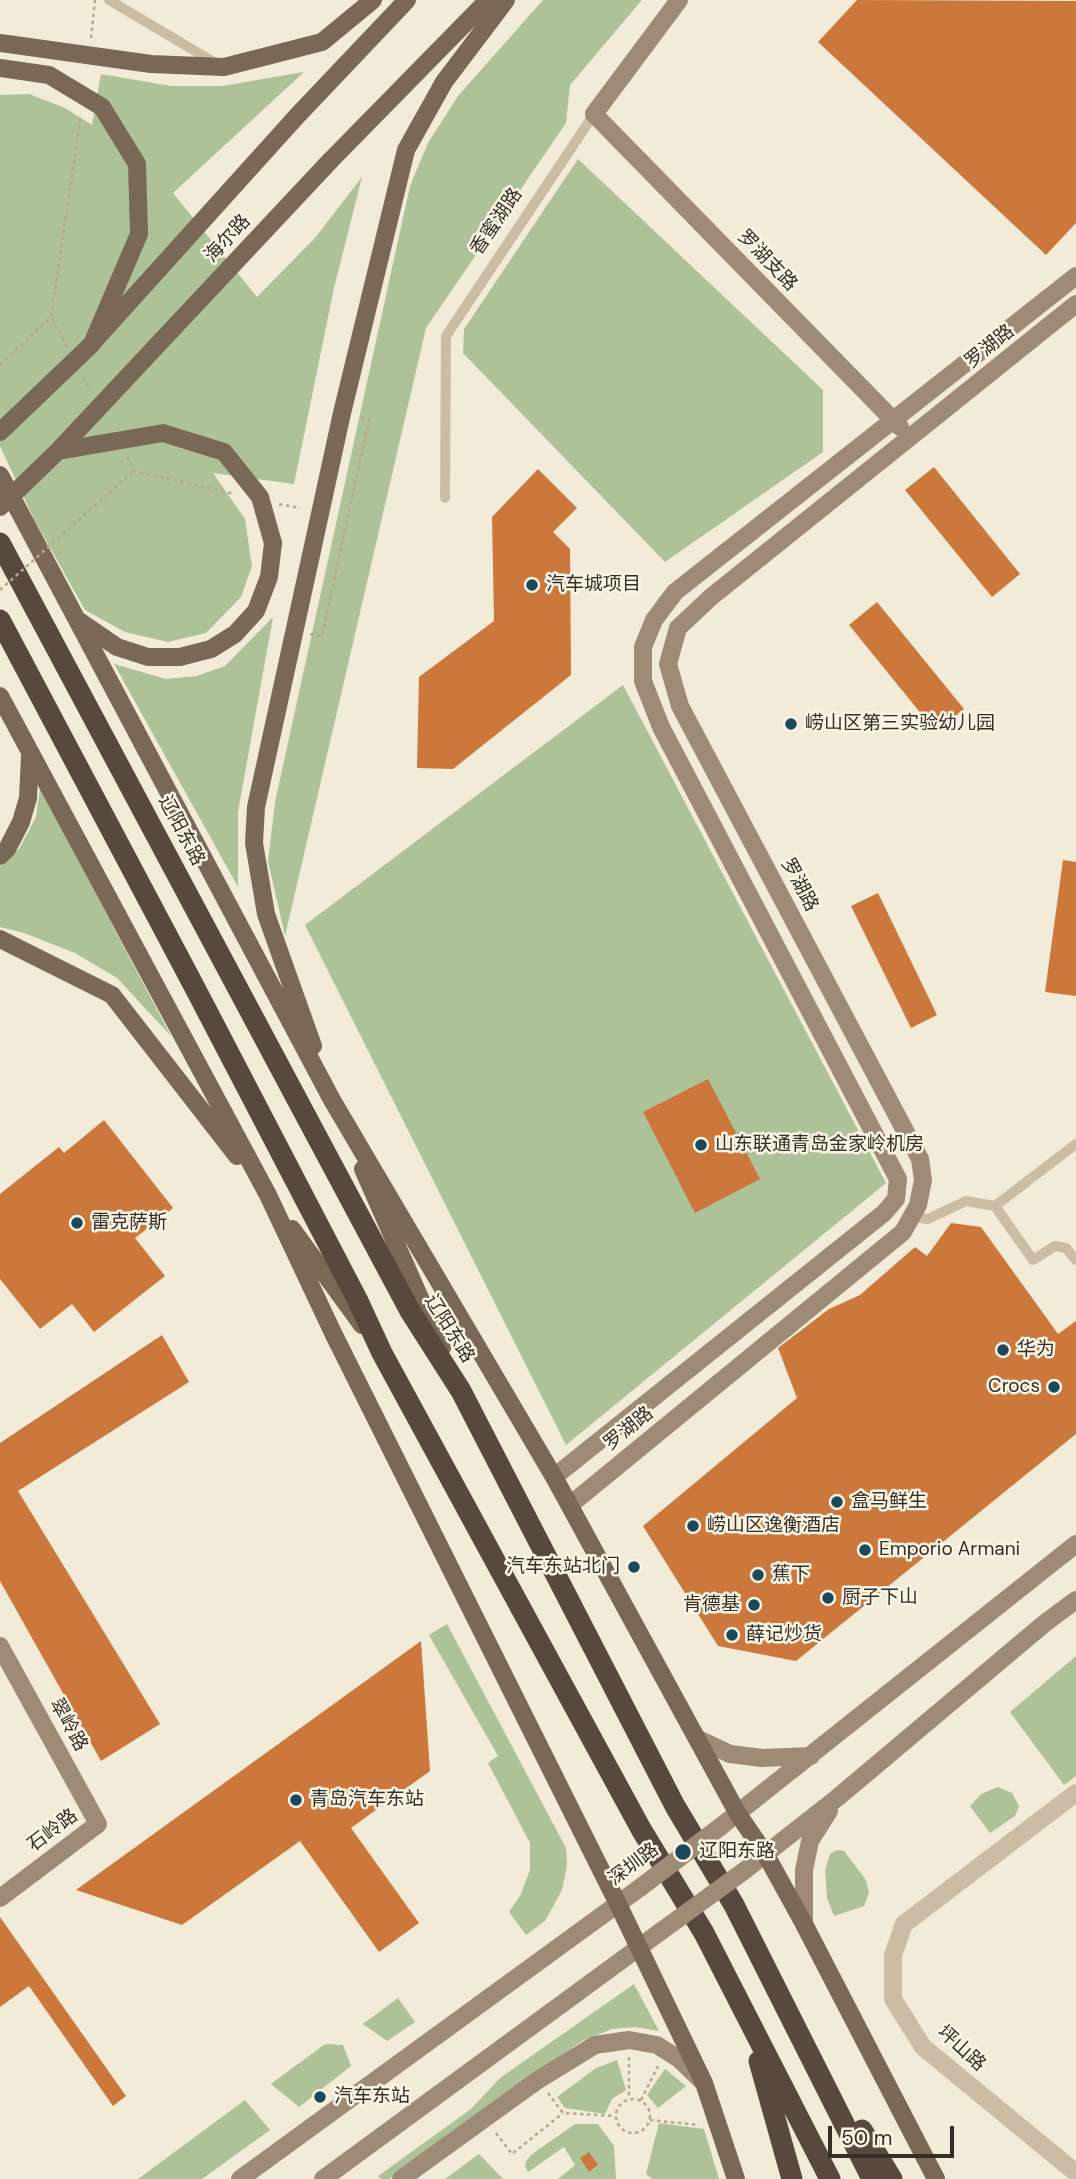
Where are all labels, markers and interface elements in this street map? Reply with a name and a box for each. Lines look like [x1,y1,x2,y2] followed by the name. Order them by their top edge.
[466,184,528,260] street label: 香蜜湖路
[200,210,256,268] street label: 海尔路
[732,226,802,296] street label: 罗湖支路
[961,320,1019,374] street label: 罗湖路
[546,574,641,596] place label: 汽车城项目
[524,577,540,593] marker: 汽车城项目
[805,713,995,735] place label: 崂山区第三实验幼儿园
[783,716,799,732] marker: 崂山区第三实验幼儿园
[153,792,209,870] street label: 辽阳东路
[776,854,822,916] street label: 罗湖路
[715,1134,924,1156] place label: 山东联通青岛金家岭机房
[693,1137,709,1153] marker: 山东联通青岛金家岭机房
[91,1212,167,1234] place label: 雷克萨斯
[69,1215,85,1231] marker: 雷克萨斯
[419,1291,479,1367] street label: 辽阳东路
[1017,1339,1055,1361] place label: 华为
[995,1342,1011,1358] marker: 华为
[988,1376,1040,1398] place label: Crocs
[1046,1379,1062,1395] marker: Crocs
[600,1402,658,1456] street label: 罗湖路
[851,1491,927,1513] place label: 盒马鲜生
[829,1494,845,1510] marker: 盒马鲜生
[707,1515,840,1537] place label: 崂山区逸衡酒店
[685,1518,701,1534] marker: 崂山区逸衡酒店
[879,1539,1020,1561] place label: Emporio Armani
[857,1542,873,1558] marker: Emporio Armani
[506,1556,620,1578] place label: 汽车东站北门
[626,1559,642,1575] marker: 汽车东站北门
[772,1564,810,1586] place label: 蕉下
[750,1567,766,1583] marker: 蕉下
[842,1587,918,1609] place label: 厨子下山
[820,1590,836,1606] marker: 厨子下山
[683,1594,740,1616] place label: 肯德基
[746,1597,762,1613] marker: 肯德基
[746,1624,822,1646] place label: 薛记炒货
[724,1627,740,1643] marker: 薛记炒货
[44,1695,92,1755] street label: 翠岭路
[310,1789,424,1811] place label: 青岛汽车东站
[288,1792,304,1808] marker: 青岛汽车东站
[23,1805,83,1857] street label: 石岭路
[604,1839,664,1891] street label: 深圳路
[699,1841,775,1863] place label: 辽阳东路
[673,1842,693,1862] marker: 辽阳东路
[932,2021,990,2077] street label: 坪山路
[334,2086,410,2108] place label: 汽车东站
[312,2089,328,2105] marker: 汽车东站
[831,2112,957,2156] scale bar
[841,2124,892,2152] text: 50 m

